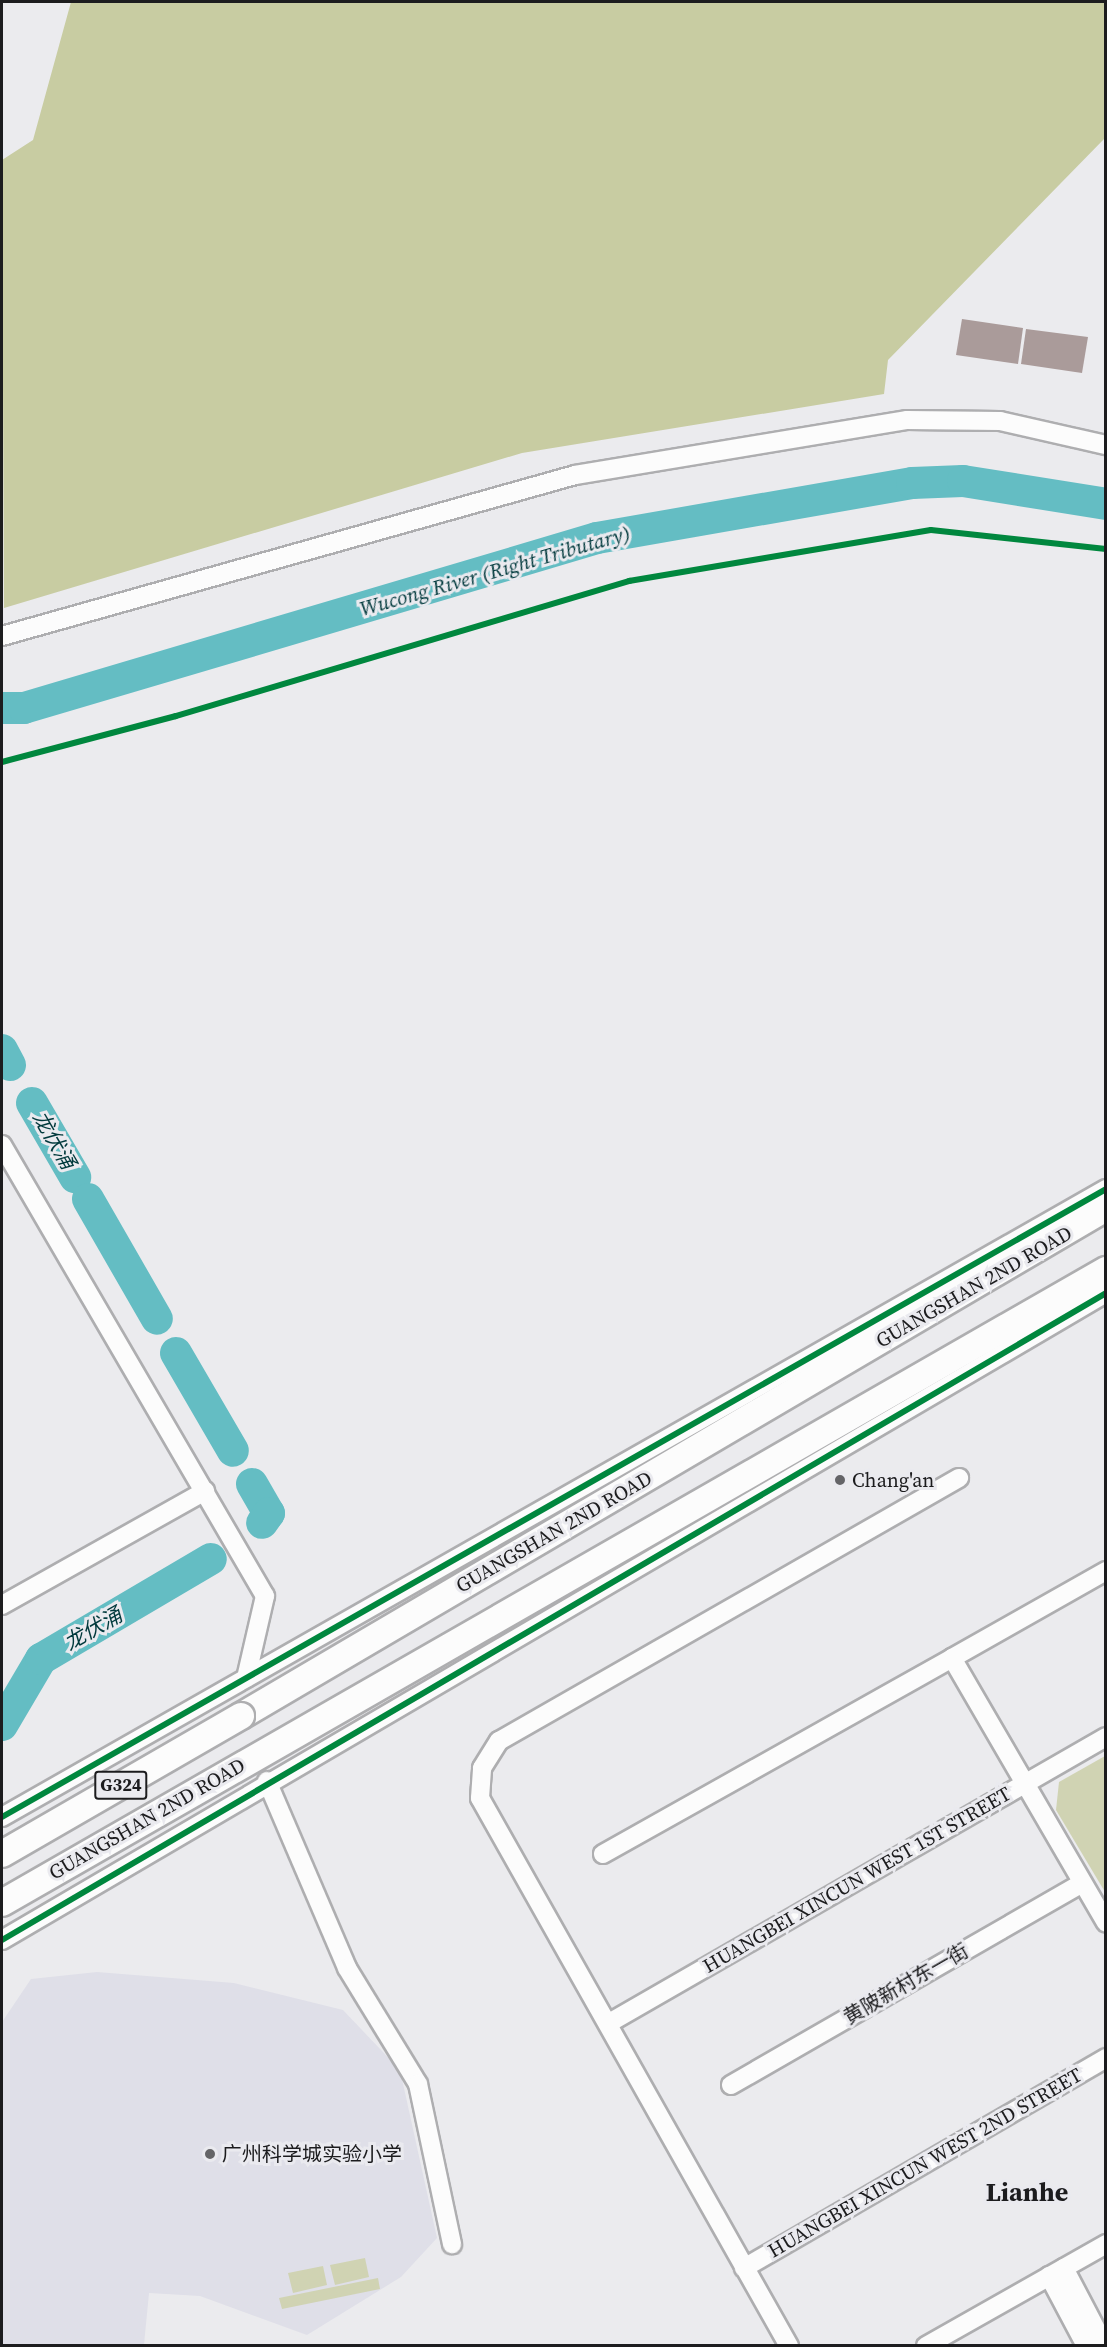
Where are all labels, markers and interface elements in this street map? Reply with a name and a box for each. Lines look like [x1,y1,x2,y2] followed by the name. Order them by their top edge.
[357,520,633,622] water label: Wucong River (Right Tributary)
[27,1106,81,1174] water label: 龙伏涌
[872,1221,1076,1353] street label: GUANGSHAN 2ND ROAD
[452,1466,656,1598] street label: GUANGSHAN 2ND ROAD
[852,1468,934,1492] place label: Chang'an
[833,1473,847,1487] marker: Chang'an
[59,1602,127,1656] water label: 龙伏涌
[45,1753,249,1885] street label: GUANGSHAN 2ND ROAD
[94,1770,148,1800] road number: G324
[698,1781,1016,1979] street label: HUANGBEI XINCUN WEST 1ST STREET
[839,1939,973,2029] street label: 黄陂新村东一街
[763,2063,1087,2263] street label: HUANGBEI XINCUN WEST 2ND STREET
[222,2142,402,2166] place label: 广州科学城实验小学
[203,2147,217,2161] marker: 广州科学城实验小学
[986,2177,1068,2209] district label: Lianhe

